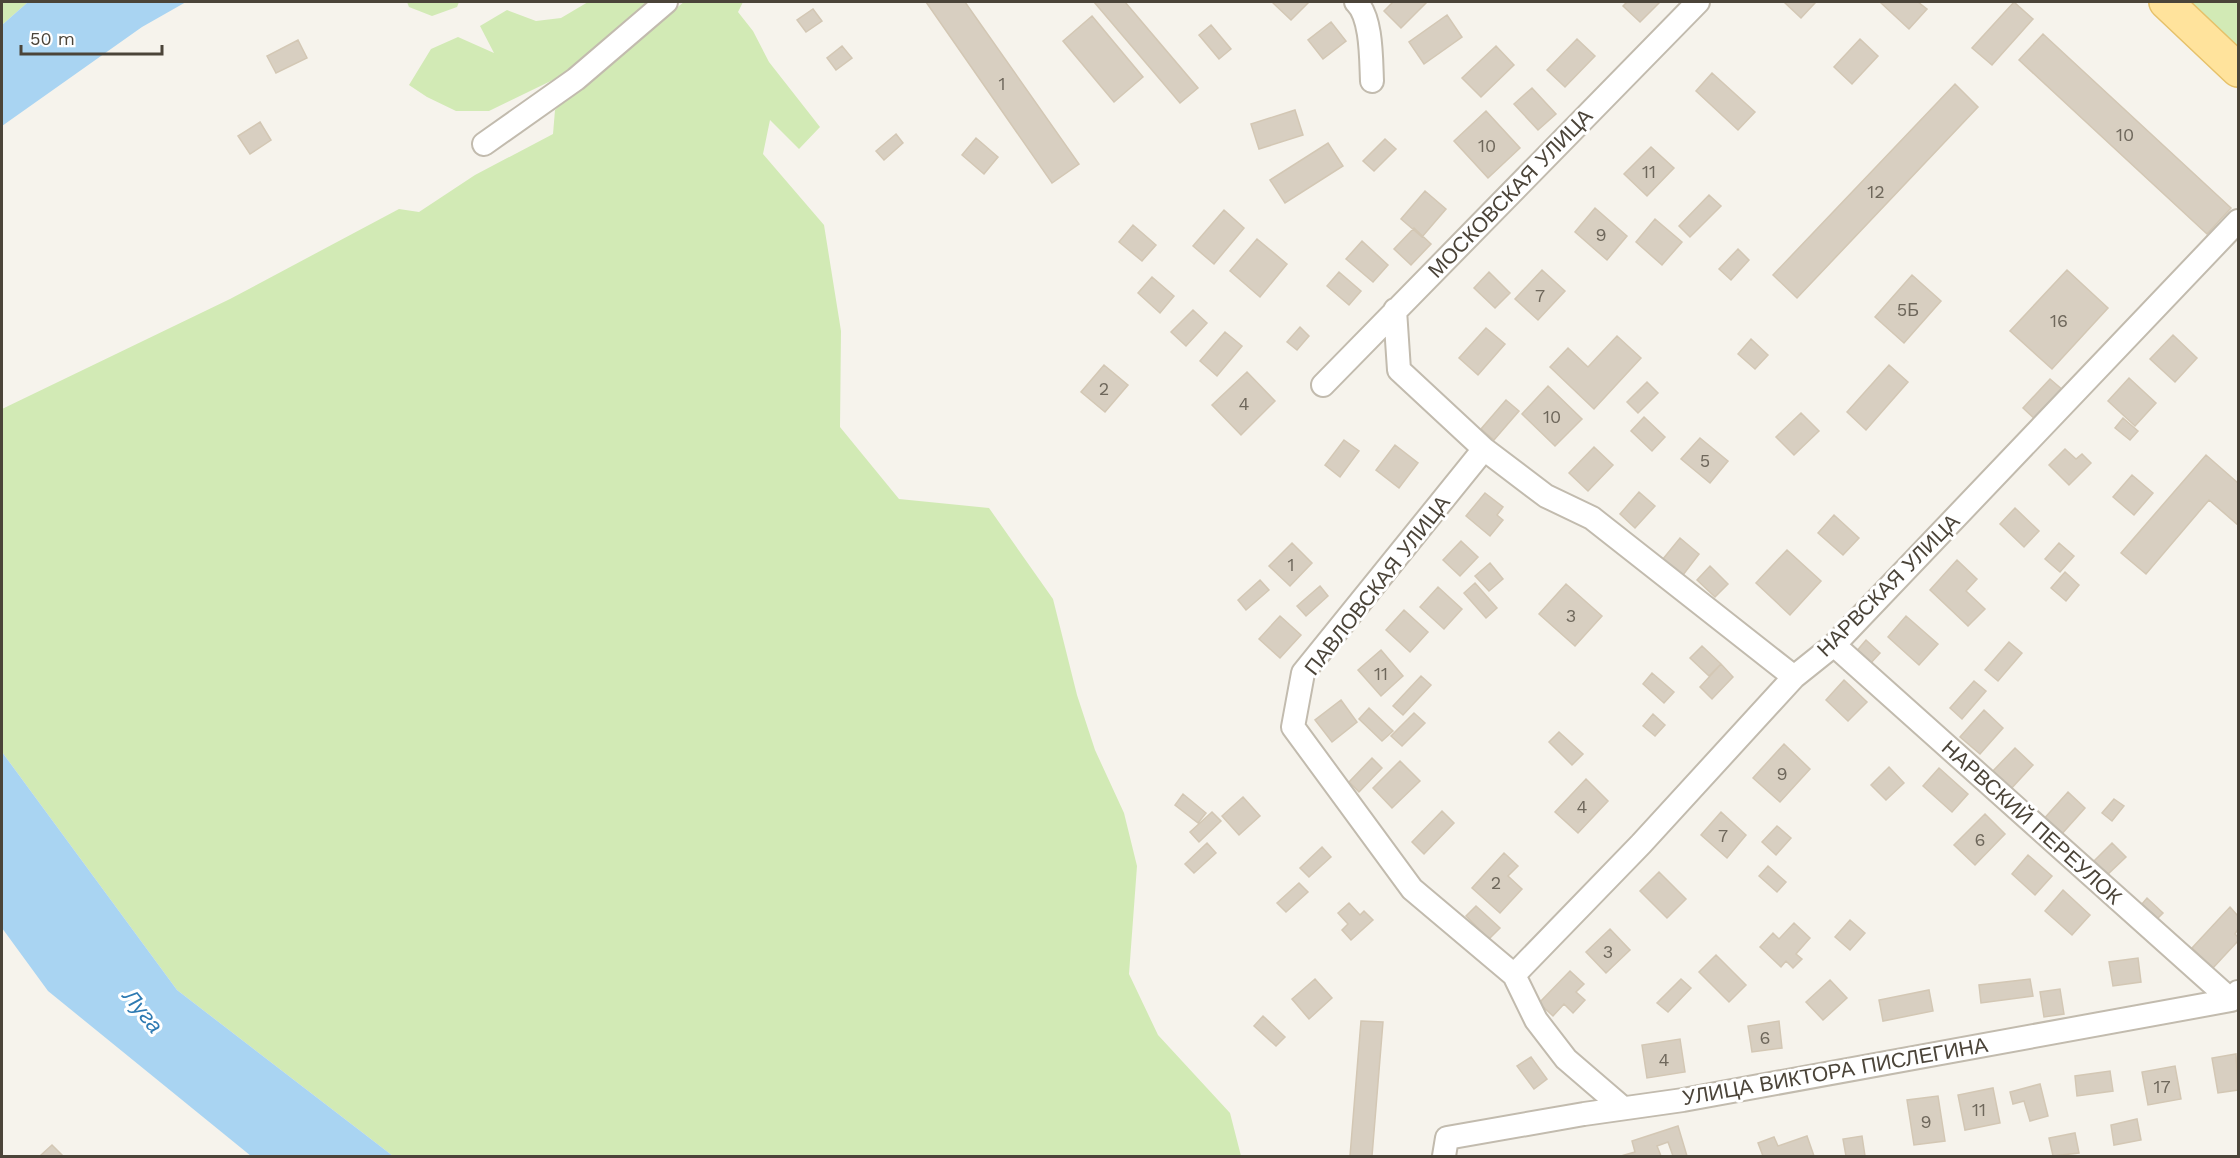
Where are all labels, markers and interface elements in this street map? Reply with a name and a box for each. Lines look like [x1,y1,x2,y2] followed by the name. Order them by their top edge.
[21,18,162,56] scale bar
[30,28,75,49] text: 50 m
[998,73,1006,94] house number: 1
[1423,103,1597,283] street label: МОСКОВСКАЯ УЛИЦА
[2116,124,2134,145] house number: 10
[1478,135,1496,156] house number: 10
[1642,161,1656,182] house number: 11
[1867,181,1885,202] house number: 12
[1595,224,1607,245] house number: 9
[1535,285,1545,306] house number: 7
[1897,299,1919,320] house number: 5Б
[2050,310,2068,331] house number: 16
[1099,378,1109,399] house number: 2
[1239,393,1250,414] house number: 4
[1543,406,1561,427] house number: 10
[1700,450,1710,471] house number: 5
[1299,490,1455,680] street label: ПАВЛОВСКАЯ УЛИЦА
[1812,509,1964,661] street label: НАРВСКАЯ УЛИЦА
[1287,554,1295,575] house number: 1
[1566,605,1576,626] house number: 3
[1374,663,1388,684] house number: 11
[1937,735,2128,910] street label: НАРВСКИЙ ПЕРЕУЛОК
[1776,763,1788,784] house number: 9
[1577,796,1588,817] house number: 4
[1718,825,1728,846] house number: 7
[1975,829,1985,850] house number: 6
[1491,872,1501,893] house number: 2
[1603,941,1613,962] house number: 3
[117,983,168,1038] water label: Луга
[1760,1027,1770,1048] house number: 6
[1680,1032,1990,1110] street label: УЛИЦА ВИКТОРА ПИСЛЕГИНА
[1659,1049,1670,1070] house number: 4
[2153,1076,2171,1097] house number: 17
[1972,1099,1986,1120] house number: 11
[1920,1111,1932,1132] house number: 9

